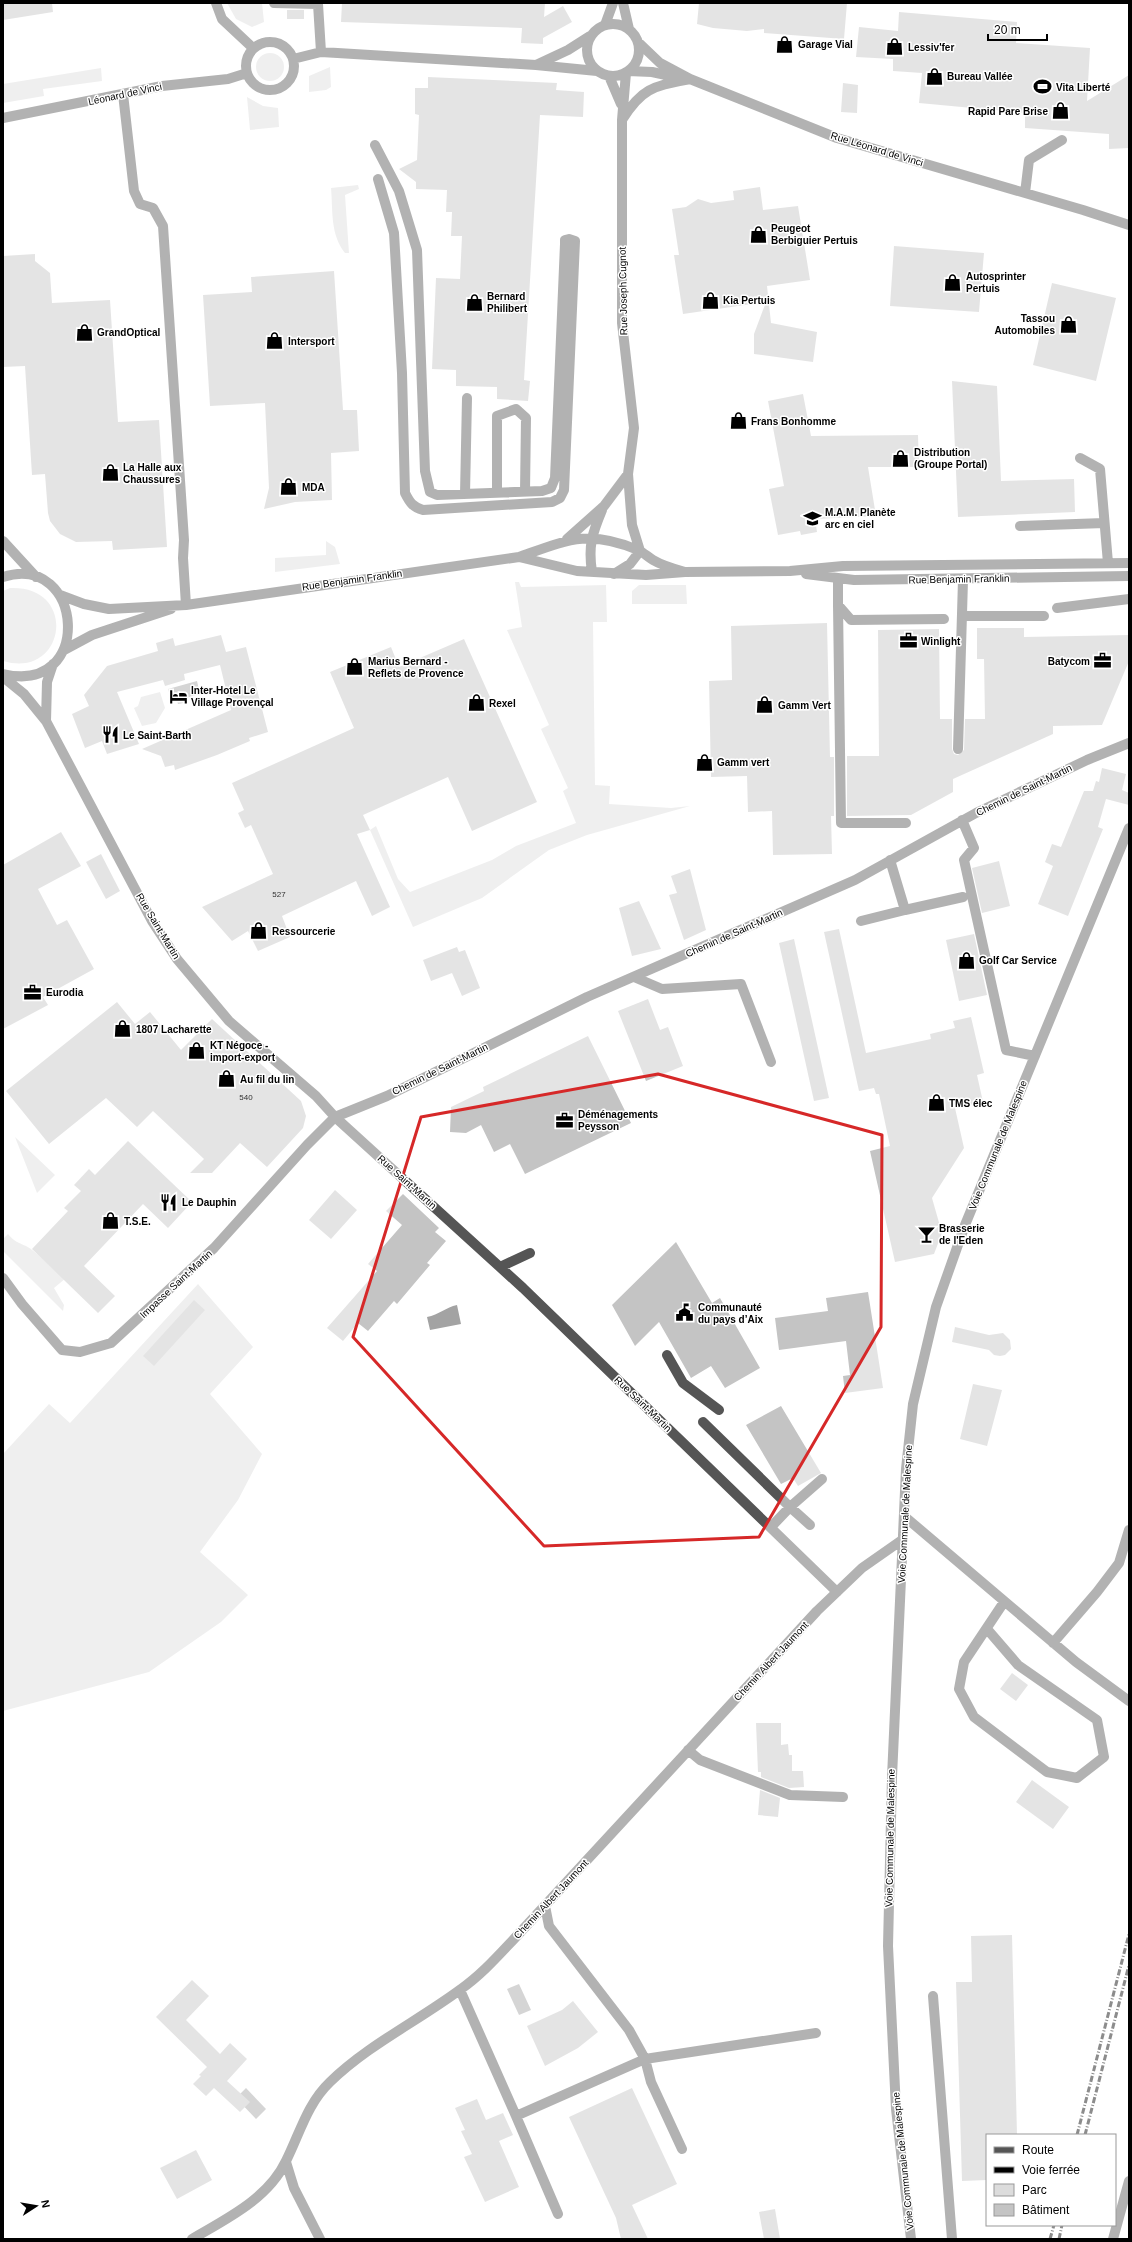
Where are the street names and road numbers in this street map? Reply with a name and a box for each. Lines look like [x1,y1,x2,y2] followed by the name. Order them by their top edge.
[87,81,163,107] street label: Léonard de Vinci
[829,130,925,168] street label: Rue Léonard de Vinci
[617,246,629,335] street label: Rue Joseph Cugnot
[301,568,403,592] street label: Rue Benjamin Franklin
[908,573,1010,585] street label: Rue Benjamin Franklin
[974,762,1074,818] street label: Chemin de Saint-Martin
[134,891,182,961] street label: Rue Saint-Martin
[684,907,784,959] street label: Chemin de Saint-Martin
[390,1041,490,1097] street label: Chemin de Saint-Martin
[967,1078,1029,1211] street label: Voie Communale de Malespine
[375,1153,439,1211] street label: Rue Saint-Martin
[138,1248,214,1320] street label: Impasse Saint-Martin
[612,1374,674,1434] street label: Rue Saint-Martin
[896,1444,914,1583] street label: Voie Communale de Malespine
[732,1619,811,1703] street label: Chemin Albert Jaumont
[883,1768,897,1907] street label: Voie Communale de Malespine
[512,1857,591,1941] street label: Chemin Albert Jaumont
[890,2091,916,2230] street label: Voie Communale de Malespine

